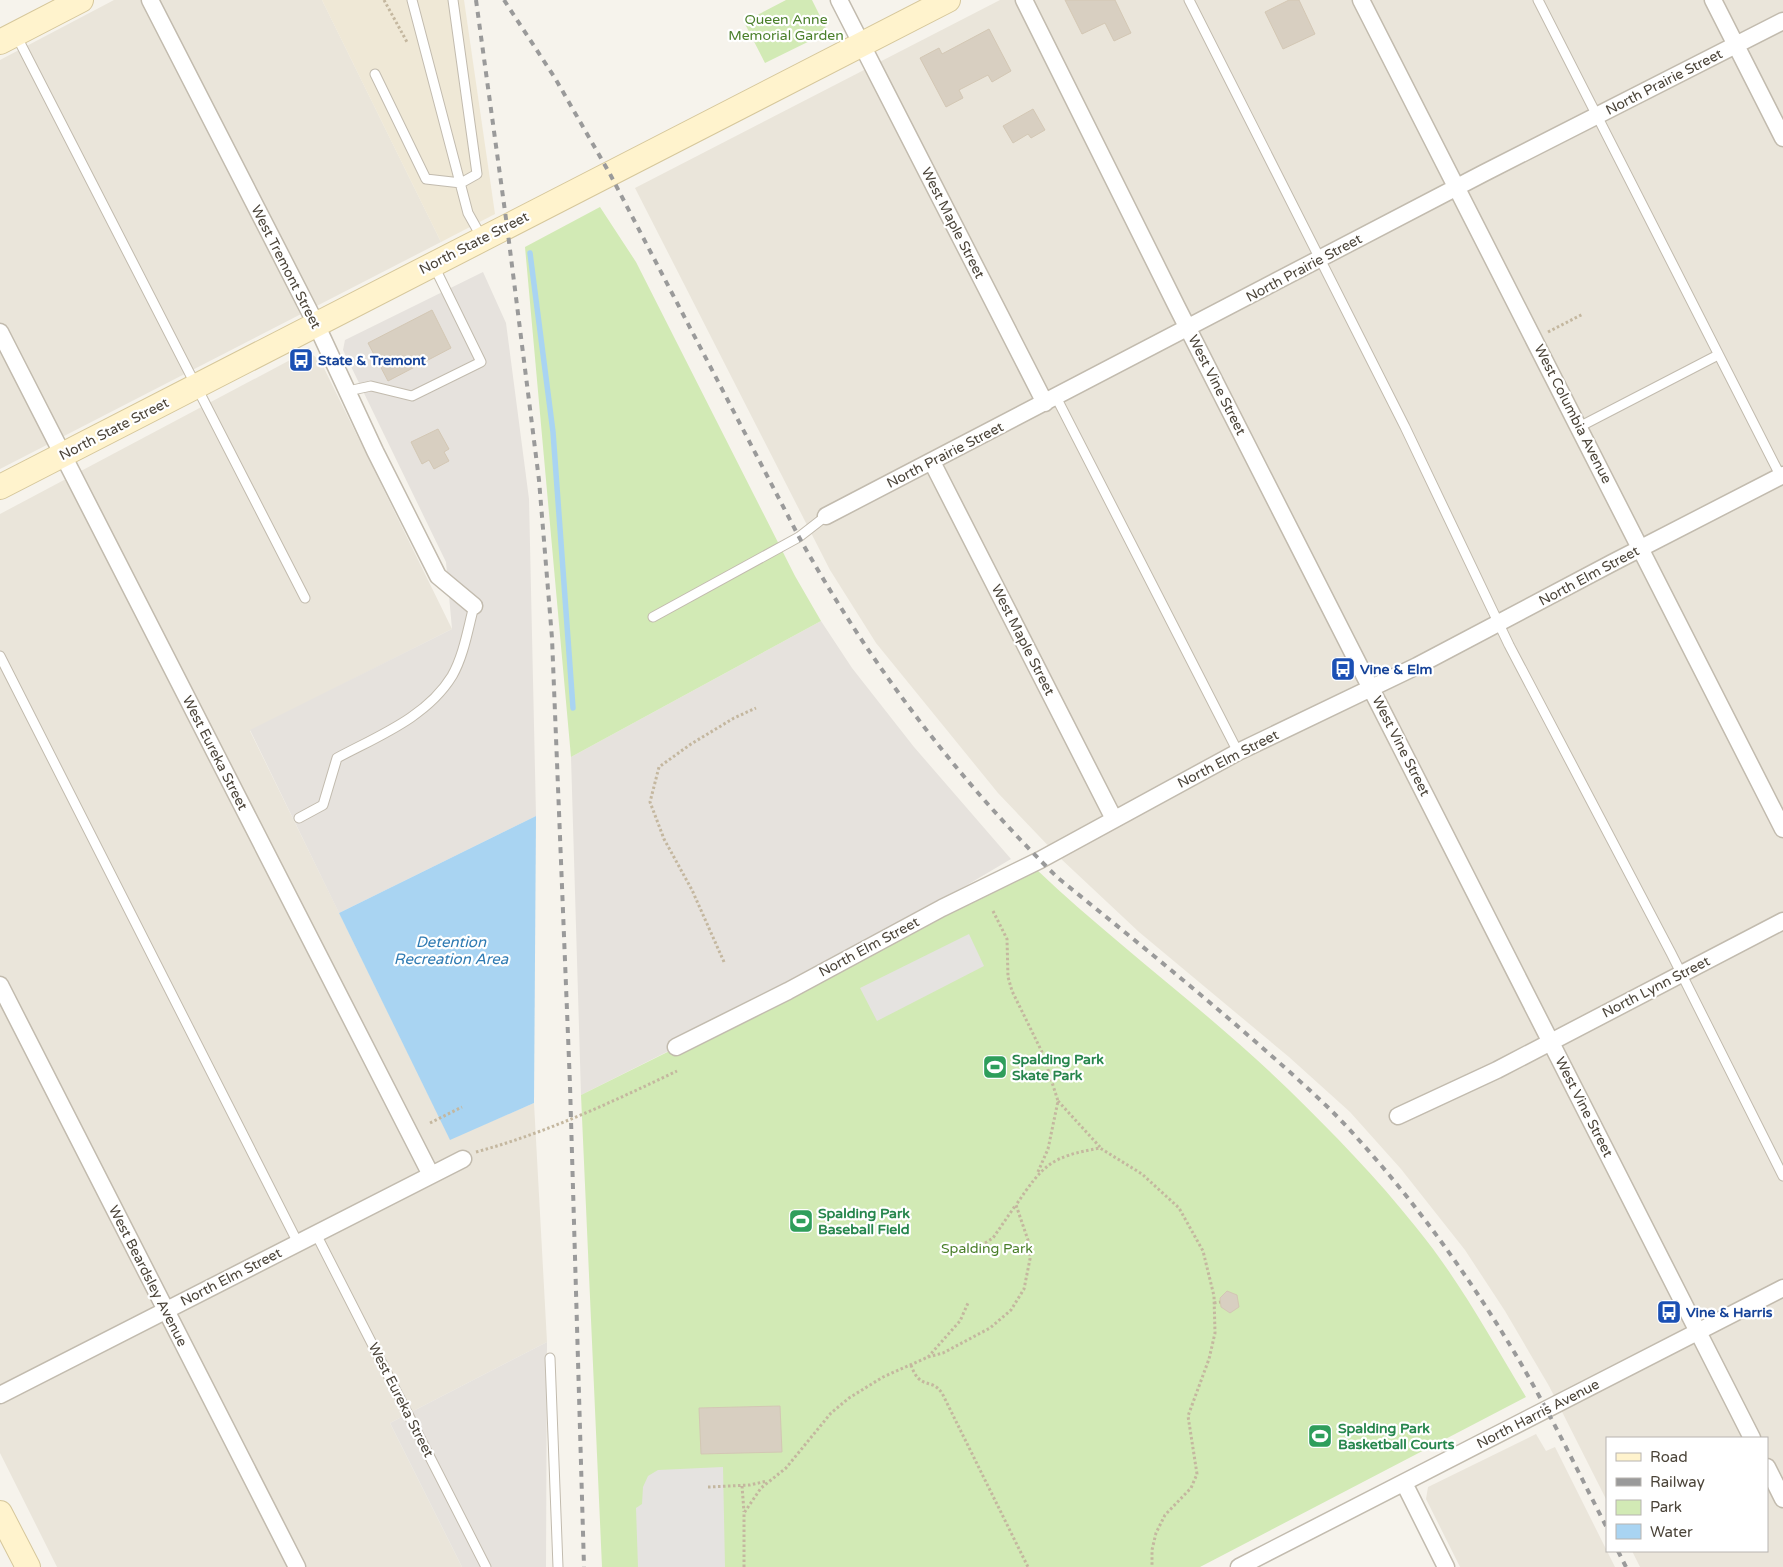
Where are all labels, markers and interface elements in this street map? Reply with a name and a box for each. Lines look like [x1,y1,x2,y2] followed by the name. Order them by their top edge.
[728,11,844,44] park label: Queen Anne Memorial Garden
[1603,45,1726,119] street label: North Prairie Street
[918,165,989,282] street label: West Maple Street
[247,202,325,332] street label: West Tremont Street
[416,208,532,278] street label: North State Street
[1243,230,1365,306] street label: North Prairie Street
[1184,332,1250,439] street label: West Vine Street
[1530,342,1616,486] street label: West Columbia Avenue
[288,347,314,373] bus stop icon: State & Tremont
[318,352,427,369] place label: State & Tremont
[56,394,172,464] street label: North State Street
[884,418,1007,492] street label: North Prairie Street
[1536,542,1643,610] street label: North Elm Street
[988,582,1059,699] street label: West Maple Street
[1330,656,1356,682] bus stop icon: Vine & Elm
[1360,661,1432,678] place label: Vine & Elm
[179,693,252,814] street label: West Eureka Street
[1368,693,1434,800] street label: West Vine Street
[1175,726,1282,792] street label: North Elm Street
[816,913,923,981] street label: North Elm Street
[394,933,509,968] water label: Detention Recreation Area
[1599,952,1713,1022] street label: North Lynn Street
[1012,1051,1104,1084] place label: Spalding Park Skate Park
[982,1054,1008,1080] sports icon: Spalding Park Skate Park
[1551,1054,1617,1161] street label: West Vine Street
[105,1203,191,1349] street label: West Beardsley Avenue
[818,1205,910,1238] place label: Spalding Park Baseball Field
[788,1208,814,1234] sports icon: Spalding Park Baseball Field
[941,1240,1033,1257] park label: Spalding Park
[178,1244,285,1310] street label: North Elm Street
[1656,1299,1682,1325] bus stop icon: Vine & Harris
[1686,1304,1773,1321] place label: Vine & Harris
[365,1340,438,1461] street label: West Eureka Street
[1474,1376,1602,1452] street label: North Harris Avenue
[1338,1420,1455,1453] place label: Spalding Park Basketball Courts
[1307,1423,1333,1449] sports icon: Spalding Park Basketball Courts
[1606,1437,1768,1552] legend
[1650,1448,1688,1466] text: Road
[1650,1473,1705,1491] text: Railway
[1650,1498,1682,1516] text: Park
[1650,1523,1693,1541] text: Water

